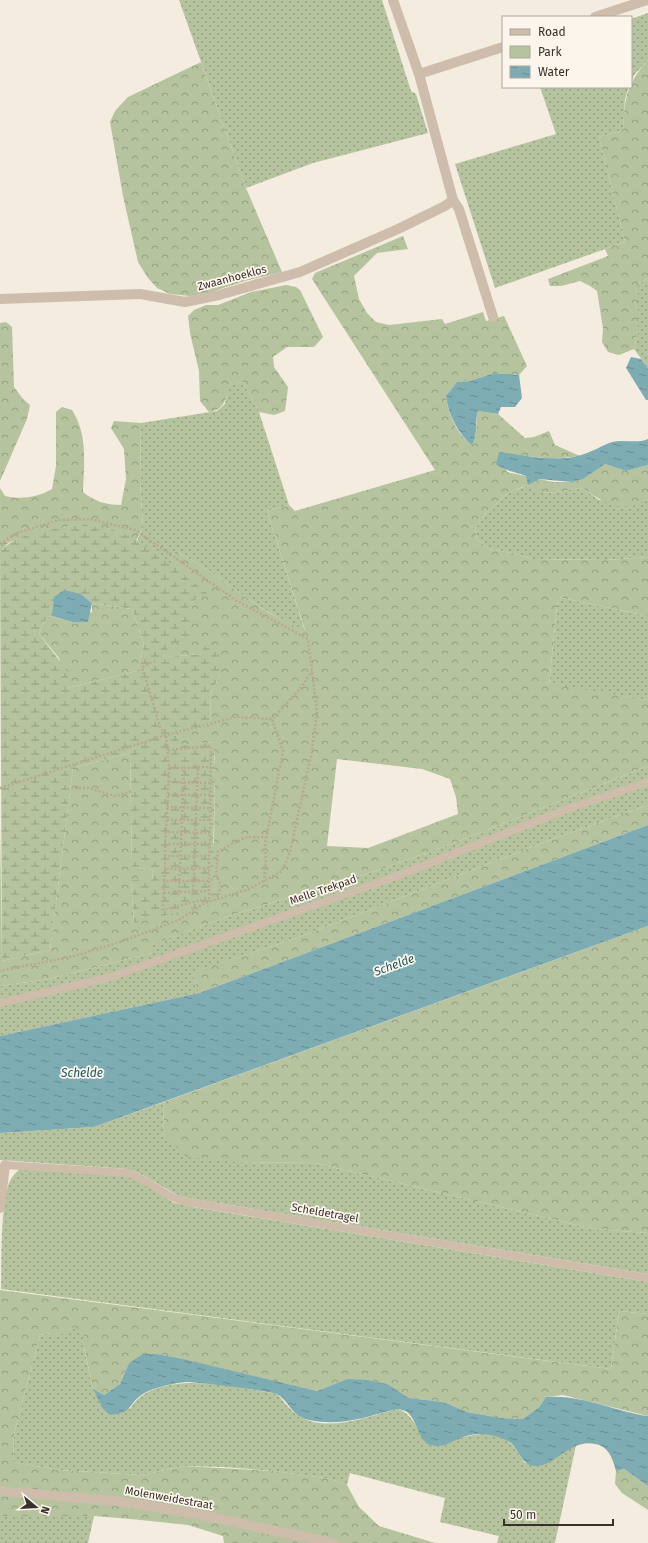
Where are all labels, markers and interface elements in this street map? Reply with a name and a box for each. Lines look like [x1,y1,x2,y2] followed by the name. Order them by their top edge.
[502,16,632,88] legend
[538,25,566,39] text: Road
[538,45,562,59] text: Park
[538,65,570,79] text: Water
[196,263,268,293] street label: Zwaanhoeklos
[288,872,358,908] street label: Melle Trekpad
[371,951,416,979] water label: Schelde
[60,1066,103,1080] water label: Schelde
[290,1201,360,1225] street label: Scheldetragel
[124,1484,214,1512] street label: Molenweidestraat
[16,1487,56,1527] north arrow
[504,1501,613,1527] scale bar
[38,1504,52,1515] text: N
[510,1508,536,1522] text: 50 m

